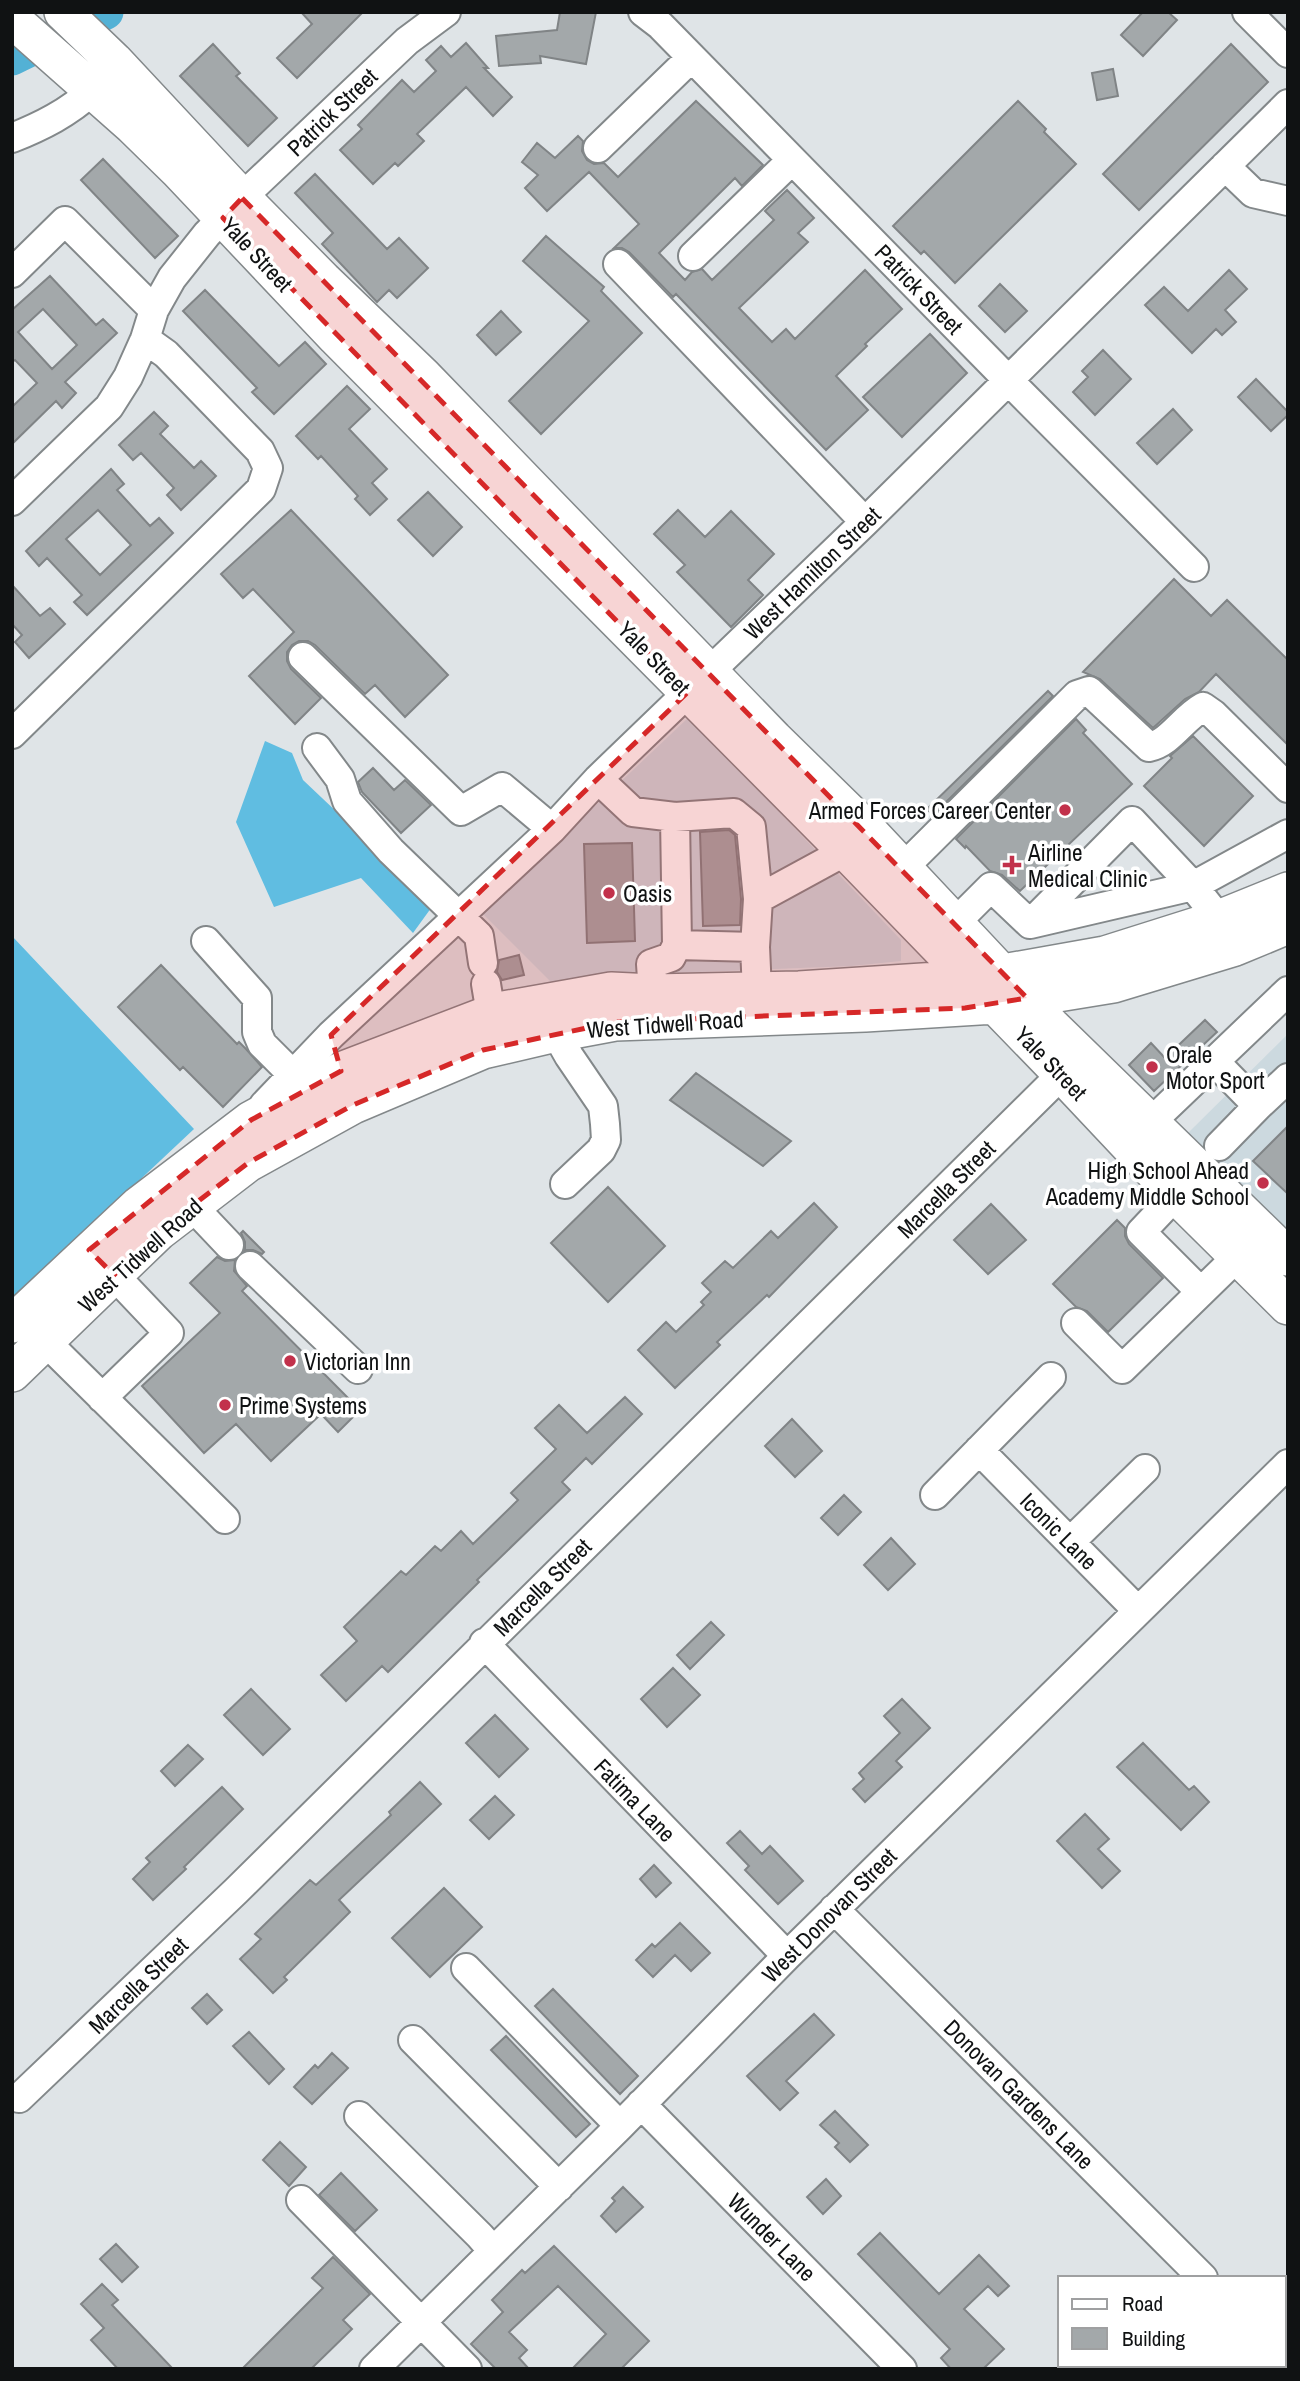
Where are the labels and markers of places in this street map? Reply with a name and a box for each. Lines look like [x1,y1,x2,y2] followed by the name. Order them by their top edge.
[808,795,1052,826] place label: Armed Forces Career Center
[1057,802,1073,818] marker: Armed Forces Career Center
[1027,837,1148,894] place label: Airline Medical Clinic
[1002,855,1022,875] marker: Airline Medical Clinic
[623,878,672,909] place label: Oasis
[601,885,617,901] marker: Oasis
[1166,1039,1265,1096] place label: Orale Motor Sport
[1144,1059,1160,1075] marker: Orale Motor Sport
[1045,1155,1249,1212] place label: High School Ahead Academy Middle School
[1255,1175,1271,1191] marker: High School Ahead Academy Middle School
[304,1346,411,1377] place label: Victorian Inn
[282,1353,298,1369] marker: Victorian Inn
[239,1390,367,1421] place label: Prime Systems
[217,1397,233,1413] marker: Prime Systems

